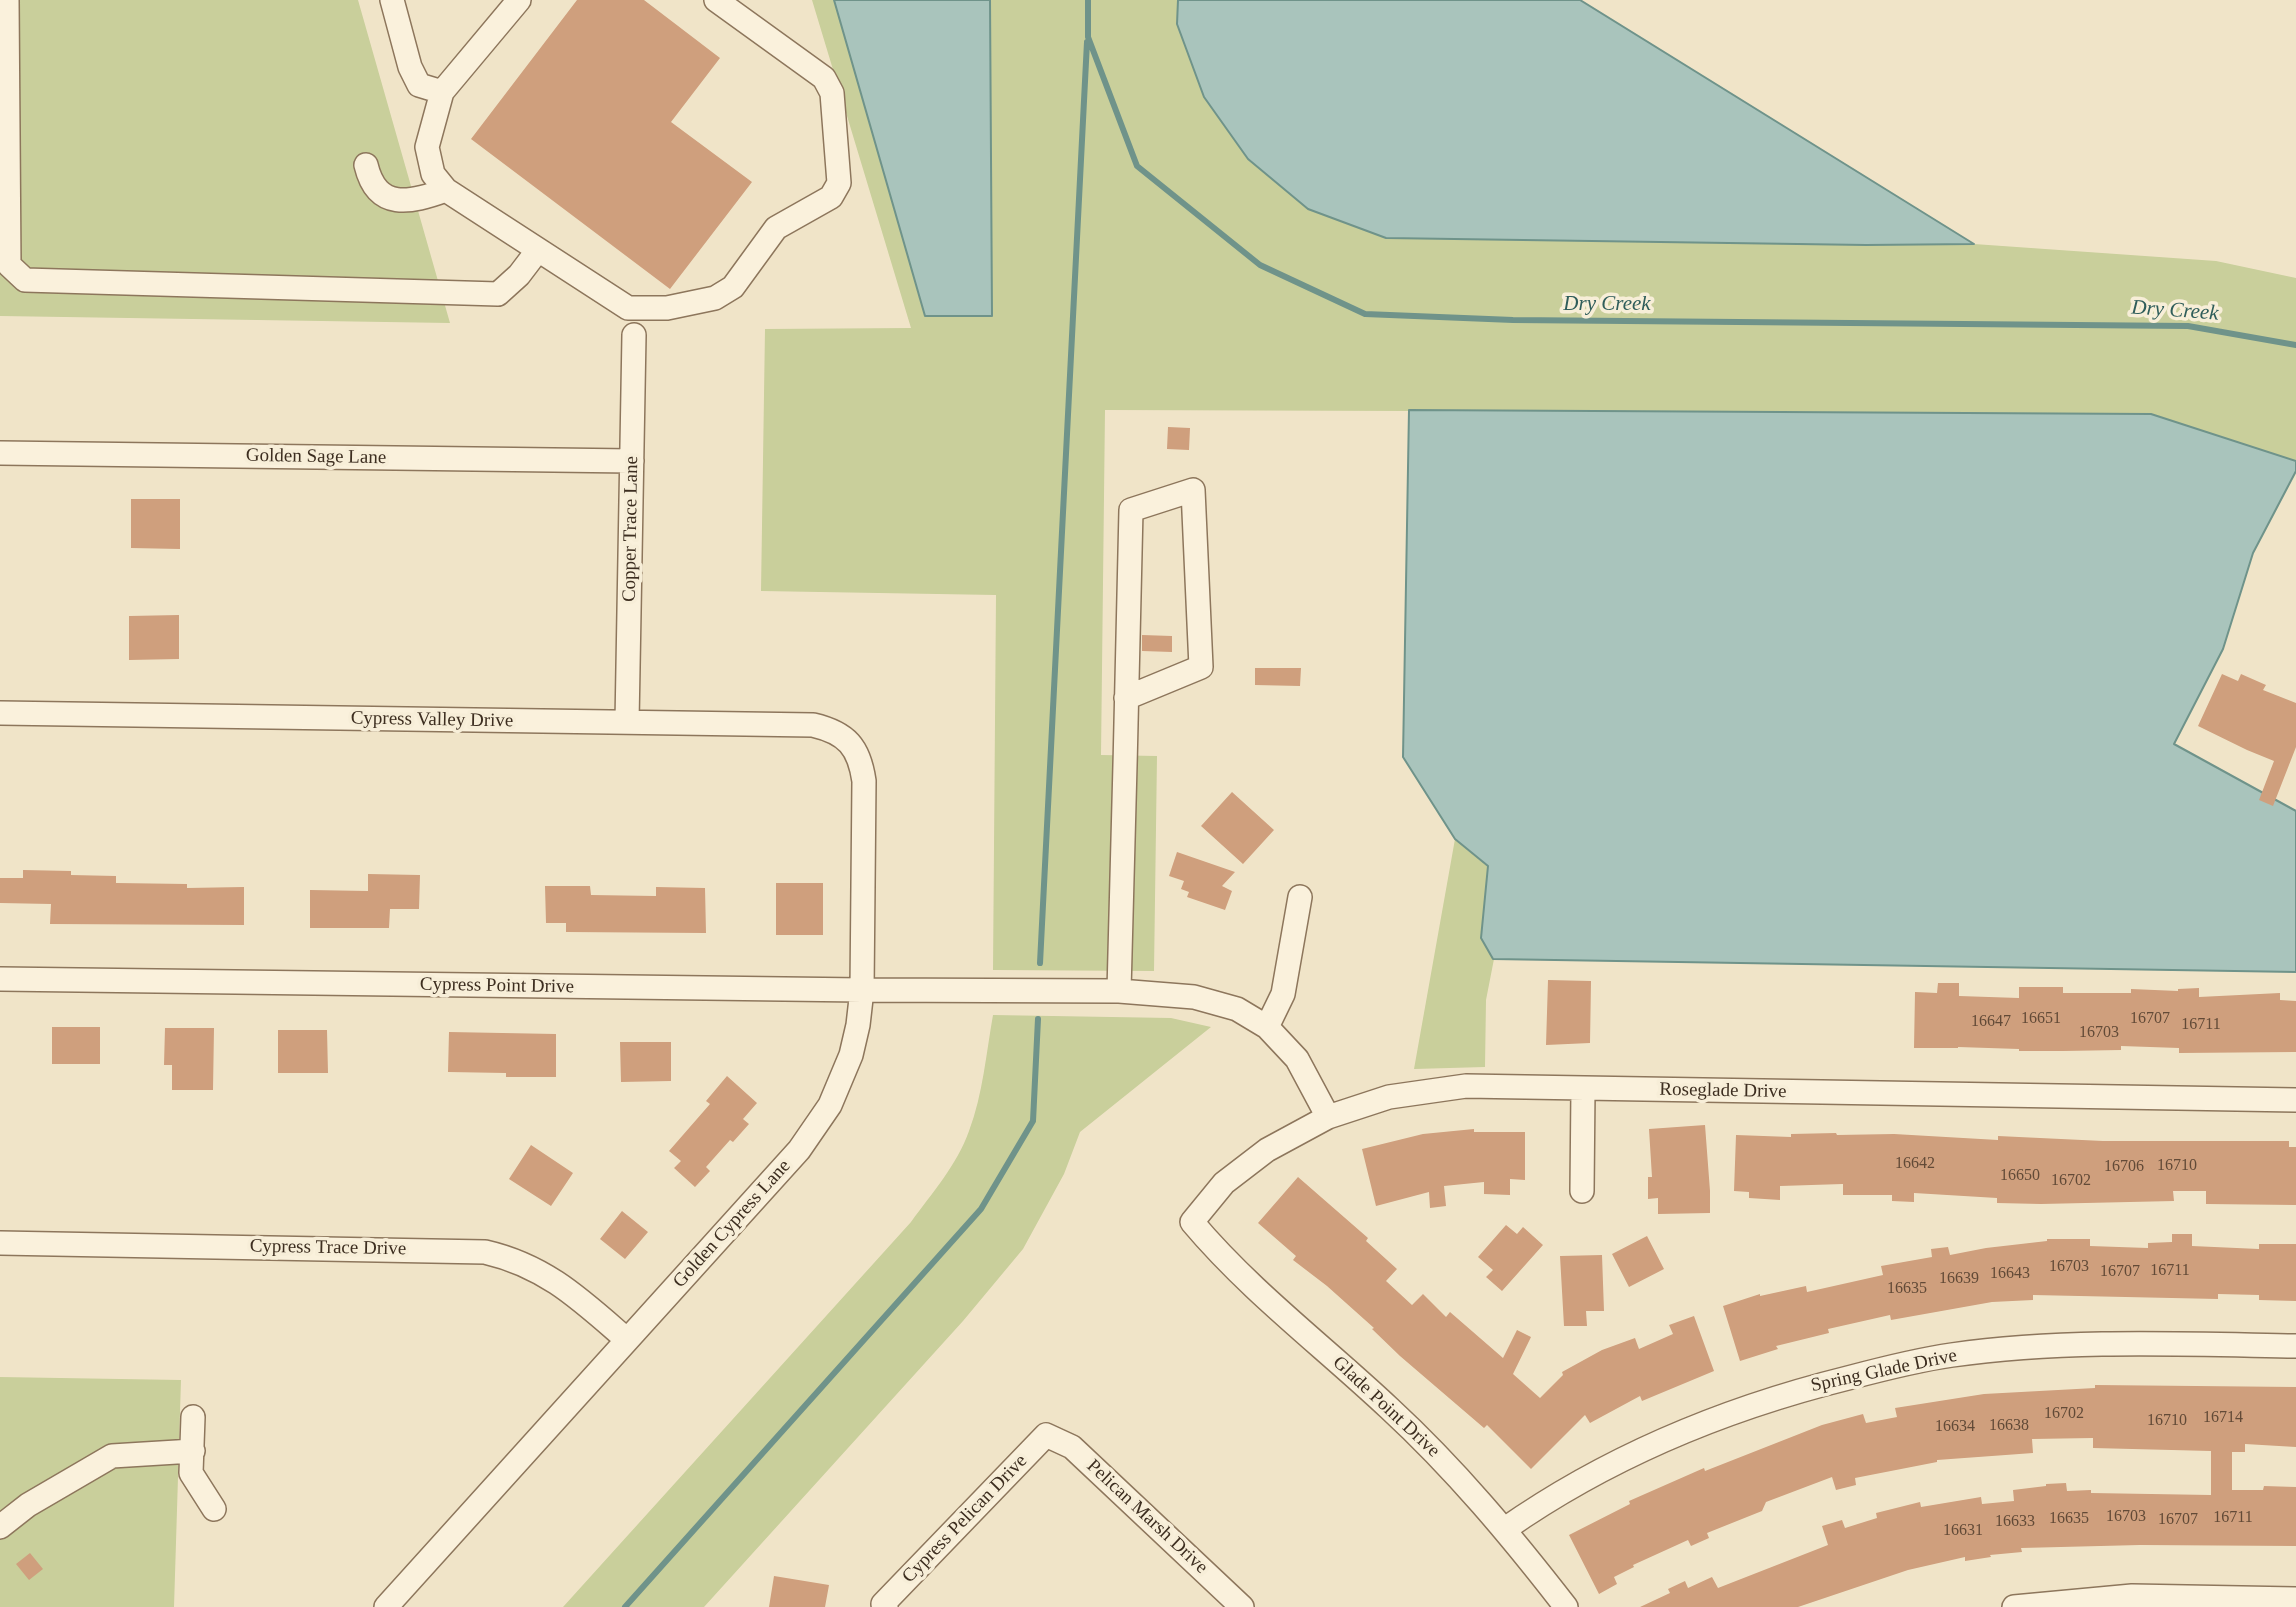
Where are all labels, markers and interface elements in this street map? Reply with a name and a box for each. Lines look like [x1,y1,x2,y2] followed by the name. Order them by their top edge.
[1563,291,1651,317] water label: Dry Creek
[2131,295,2219,327] water label: Dry Creek
[246,444,386,470] street label: Golden Sage Lane
[618,456,644,602] street label: Copper Trace Lane
[351,707,513,733] street label: Cypress Valley Drive
[420,973,574,999] street label: Cypress Point Drive
[2021,1009,2061,1029] house number: 16651
[2130,1009,2170,1029] house number: 16707
[1971,1012,2011,1032] house number: 16647
[2181,1015,2221,1035] house number: 16711
[2079,1023,2119,1043] house number: 16703
[1659,1078,1787,1104] street label: Roseglade Drive
[1895,1154,1935,1174] house number: 16642
[668,1155,796,1293] street label: Golden Cypress Lane
[2157,1156,2197,1176] house number: 16710
[2104,1157,2144,1177] house number: 16706
[2000,1166,2040,1186] house number: 16650
[2051,1171,2091,1191] house number: 16702
[250,1235,406,1261] street label: Cypress Trace Drive
[2049,1257,2089,1277] house number: 16703
[2150,1261,2190,1281] house number: 16711
[2100,1262,2140,1282] house number: 16707
[1990,1264,2030,1284] house number: 16643
[1939,1269,1979,1289] house number: 16639
[1887,1279,1927,1299] house number: 16635
[1809,1344,1959,1398] street label: Spring Glade Drive
[1328,1352,1444,1462] street label: Glade Point Drive
[2044,1404,2084,1424] house number: 16702
[2203,1408,2243,1428] house number: 16714
[2147,1411,2187,1431] house number: 16710
[1989,1416,2029,1436] house number: 16638
[1935,1417,1975,1437] house number: 16634
[898,1450,1032,1588] street label: Cypress Pelican Drive
[1082,1455,1212,1579] street label: Pelican Marsh Drive
[2106,1507,2146,1527] house number: 16703
[2213,1508,2253,1528] house number: 16711
[2049,1509,2089,1529] house number: 16635
[2158,1510,2198,1530] house number: 16707
[1995,1512,2035,1532] house number: 16633
[1943,1521,1983,1541] house number: 16631

